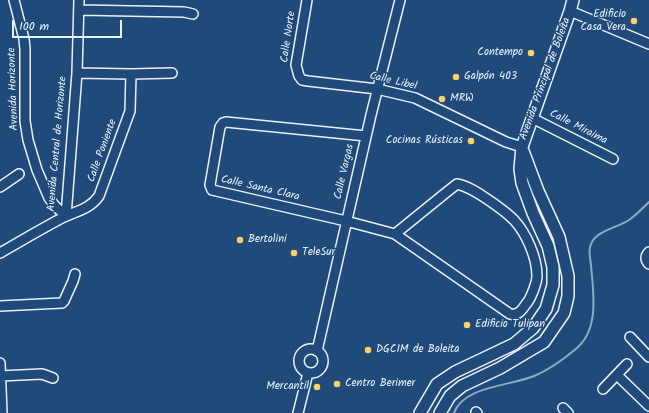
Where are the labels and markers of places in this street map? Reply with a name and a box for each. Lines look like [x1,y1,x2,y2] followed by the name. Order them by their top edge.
[580,8,626,34] place label: Edificio Casa Vera
[629,16,639,26] marker: Edificio Casa Vera
[477,46,523,60] place label: Contempo
[526,48,536,58] marker: Contempo
[464,70,517,84] place label: Galpón 403
[451,72,461,82] marker: Galpón 403
[450,92,474,106] place label: MRW
[437,94,447,104] marker: MRW
[386,134,463,148] place label: Cocinas Rústicas
[466,136,476,146] marker: Cocinas Rústicas
[248,233,287,247] place label: Bertolini
[235,235,245,245] marker: Bertolini
[302,246,335,260] place label: TeleSur
[289,248,299,258] marker: TeleSur
[475,318,545,332] place label: Edificio Tulipan
[462,320,472,330] marker: Edificio Tulipan
[376,343,459,357] place label: DGCIM de Boleita
[363,345,373,355] marker: DGCIM de Boleita
[345,377,415,391] place label: Centro Berimer
[332,379,342,389] marker: Centro Berimer
[266,380,309,394] place label: Mercantil
[312,382,322,392] marker: Mercantil

